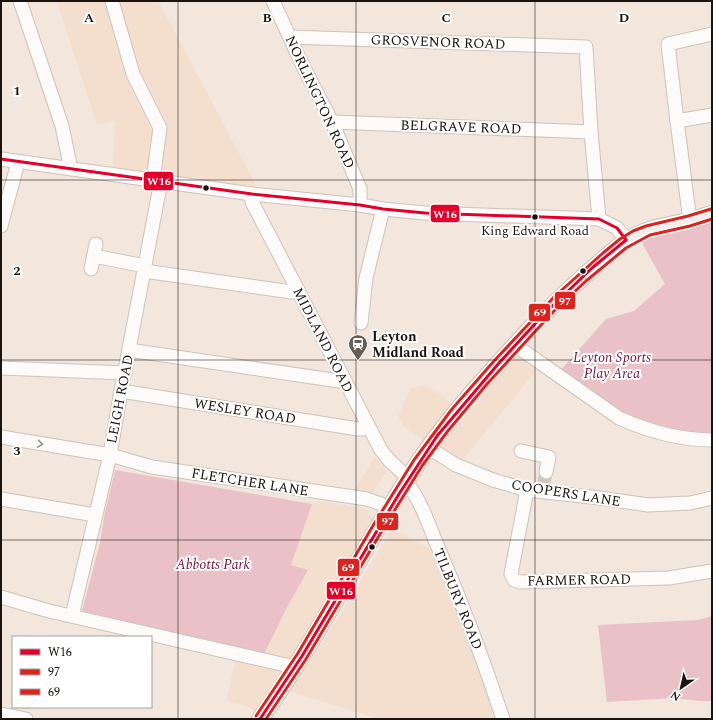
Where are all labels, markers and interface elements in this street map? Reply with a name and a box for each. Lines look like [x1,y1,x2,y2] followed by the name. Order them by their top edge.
[84,8,94,28] text: A
[262,8,272,28] text: B
[441,8,451,28] text: C
[619,8,629,28] text: D
[370,29,506,55] street label: GROSVENOR ROAD
[280,32,360,172] street label: NORLINGTON ROAD
[13,81,21,101] text: 1
[400,114,522,140] street label: BELGRAVE ROAD
[143,171,174,191] line badge: W16
[147,173,171,190] text: W16
[201,183,211,193] unlabelled marker
[430,204,460,223] line badge: W16
[433,206,457,223] text: W16
[530,212,540,222] marker: King Edward Road
[481,221,589,241] place label: King Edward Road
[13,261,21,281] text: 2
[578,266,588,276] unlabelled marker
[287,284,359,396] street label: MIDLAND ROAD
[554,291,576,310] line badge: 97
[559,293,571,310] text: 97
[528,303,551,322] line badge: 69
[534,304,546,321] text: 69
[372,326,464,363] place label: Leyton Midland Road
[347,333,369,361] station icon: Leyton Midland Road
[573,347,651,384] park label: Leyton Sports Play Area
[101,353,139,445] street label: LEIGH ROAD
[192,393,298,429] street label: WESLEY ROAD
[36,439,43,447] one-way arrow
[13,441,21,461] text: 3
[190,462,310,502] street label: FLETCHER LANE
[510,474,622,512] street label: COOPERS LANE
[376,512,399,531] line badge: 97
[382,513,394,530] text: 97
[367,542,377,552] unlabelled marker
[428,545,488,653] street label: TILBURY ROAD
[175,554,250,575] park label: Abbotts Park
[337,558,360,577] line badge: 69
[342,559,354,576] text: 69
[527,569,631,591] street label: FARMER ROAD
[326,581,356,600] line badge: W16
[329,583,353,600] text: W16
[12,636,152,708] legend
[48,643,72,662] text: W16
[48,663,60,682] text: 97
[661,668,701,708] north arrow
[48,683,60,702] text: 69
[667,686,684,705] text: N

